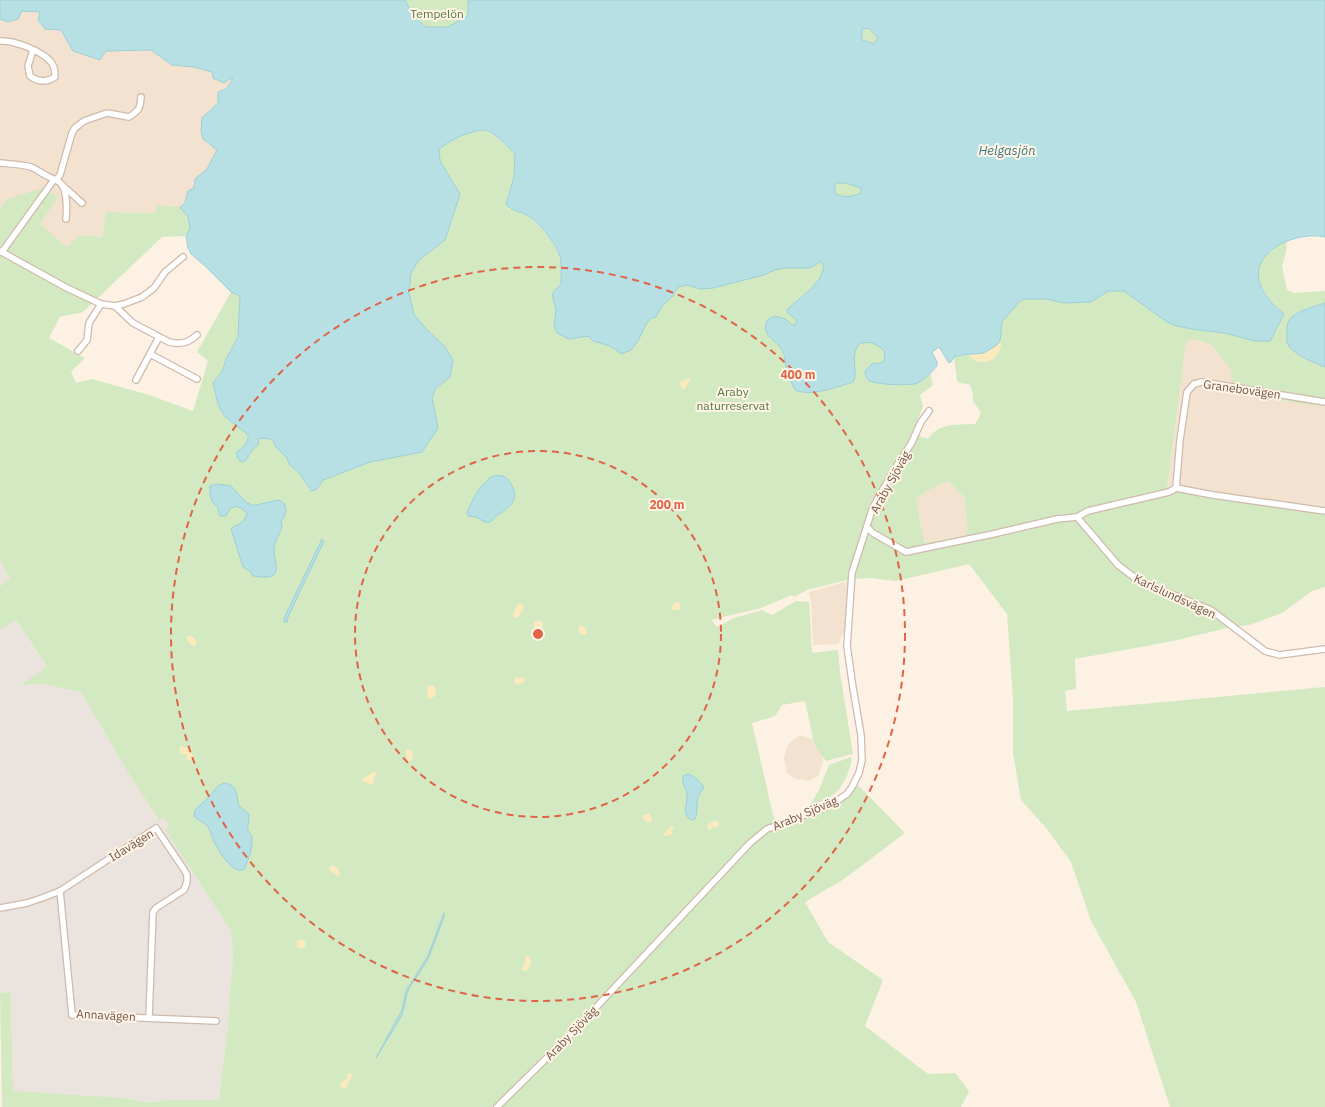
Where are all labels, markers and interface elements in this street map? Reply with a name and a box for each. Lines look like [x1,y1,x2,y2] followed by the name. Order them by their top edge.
[410,6,464,21] park label: Tempelön
[978,142,1036,159] water label: Helgasjön
[780,367,816,382] text: 400 m
[1202,376,1282,402] street label: Granebovägen
[697,384,769,413] park label: Araby naturreservat
[867,447,914,516] street label: Araby Sjöväg
[649,497,685,512] text: 200 m
[1132,570,1218,622] street label: Karlslundsvägen
[531,627,545,641] centre of rings
[770,792,840,833] street label: Araby Sjöväg
[106,825,156,865] street label: Idavägen
[542,1002,601,1063] street label: Araby Sjöväg
[76,1006,136,1024] street label: Annavägen

